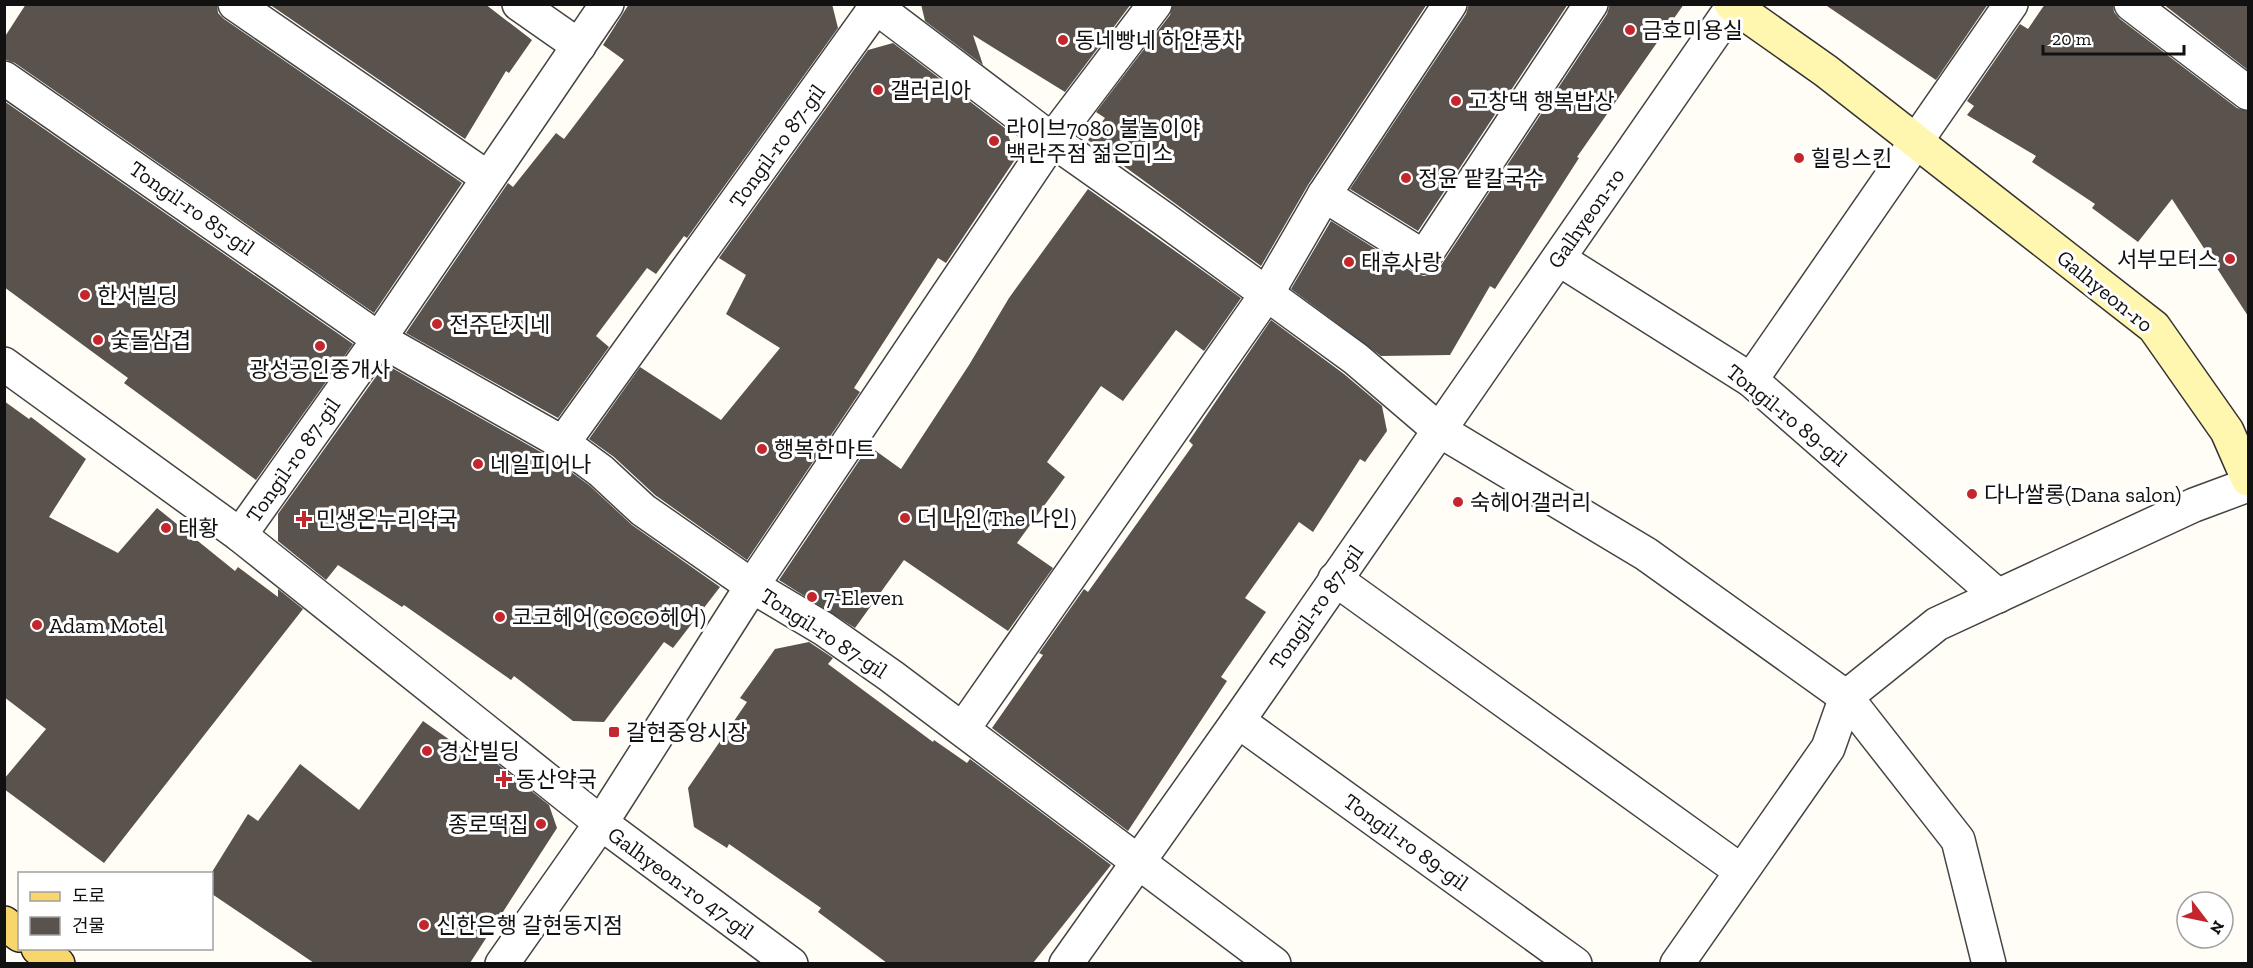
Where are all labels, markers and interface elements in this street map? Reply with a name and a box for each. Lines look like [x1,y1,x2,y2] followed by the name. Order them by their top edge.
[1642,17,1743,44] place label: 금호미용실
[2043,18,2184,56] scale bar
[1623,23,1637,37] marker: 금호미용실
[1075,27,1242,54] place label: 동네빵네 하얀풍차
[2052,28,2092,50] text: 20 m
[1056,33,1070,47] marker: 동네빵네 하얀풍차
[890,77,971,104] place label: 갤러리아
[723,79,831,213] street label: Tongil-ro 87-gil
[871,83,885,97] marker: 갤러리아
[1468,88,1615,115] place label: 고창댁 행복밥상
[1449,94,1463,108] marker: 고창댁 행복밥상
[1006,115,1200,167] place label: 라이브7080 불놀이야 백란주점 젊은미소
[987,134,1001,148] marker: 라이브7080 불놀이야 백란주점 젊은미소
[1811,145,1892,172] place label: 힐링스킨
[1792,151,1806,165] marker: 힐링스킨
[124,155,260,261] street label: Tongil-ro 85-gil
[1542,163,1630,273] street label: Galhyeon-ro
[1418,165,1544,192] place label: 정윤 팥칼국수
[1399,171,1413,185] marker: 정윤 팥칼국수
[2051,244,2159,338] street label: Galhyeon-ro
[2117,246,2218,273] place label: 서부모터스
[1361,249,1442,276] place label: 태후사랑
[2223,252,2237,266] marker: 서부모터스
[1342,255,1356,269] marker: 태후사랑
[97,282,178,309] place label: 한서빌딩
[78,288,92,302] marker: 한서빌딩
[449,311,550,338] place label: 전주단지네
[430,317,444,331] marker: 전주단지네
[110,327,191,354] place label: 숯돌삼겹
[91,333,105,347] marker: 숯돌삼겹
[313,339,327,353] marker: 광성공인중개사
[249,356,391,383] place label: 광성공인중개사
[1721,358,1853,472] street label: Tongil-ro 89-gil
[240,392,346,528] street label: Tongil-ro 87-gil
[774,436,875,463] place label: 행복한마트
[755,442,769,456] marker: 행복한마트
[490,451,591,478] place label: 네일피어나
[471,457,485,471] marker: 네일피어나
[1984,481,2181,508] place label: 다나쌀롱(Dana salon)
[1965,487,1979,501] marker: 다나쌀롱(Dana salon)
[1470,489,1591,516] place label: 숙헤어갤러리
[1451,495,1465,509] marker: 숙헤어갤러리
[917,505,1077,532] place label: 더 나인(The 나인)
[316,506,458,533] place label: 민생온누리약국
[898,511,912,525] marker: 더 나인(The 나인)
[297,512,311,526] marker: 민생온누리약국
[178,515,218,542] place label: 태황
[159,521,173,535] marker: 태황
[1263,539,1369,675] street label: Tongil-ro 87-gil
[755,582,893,684] street label: Tongil-ro 87-gil
[824,584,904,611] place label: 7-Eleven
[805,590,819,604] marker: 7-Eleven
[512,604,706,631] place label: 코코헤어(COCO헤어)
[493,610,507,624] marker: 코코헤어(COCO헤어)
[49,612,164,639] place label: Adam Motel
[30,618,44,632] marker: Adam Motel
[626,719,747,746] place label: 갈현중앙시장
[607,725,621,739] marker: 갈현중앙시장
[439,738,520,765] place label: 경산빌딩
[420,744,434,758] marker: 경산빌딩
[516,766,597,793] place label: 동산약국
[497,772,511,786] marker: 동산약국
[1338,788,1474,896] street label: Tongil-ro 89-gil
[448,811,529,838] place label: 종로떡집
[534,817,548,831] marker: 종로떡집
[603,821,760,945] street label: Galhyeon-ro 47-gil
[18,872,213,950] legend
[72,885,105,907] text: 도로
[2175,890,2235,950] north arrow
[436,912,623,939] place label: 신한은행 갈현동지점
[72,915,105,937] text: 건물
[2206,917,2229,938] text: N
[417,918,431,932] marker: 신한은행 갈현동지점

